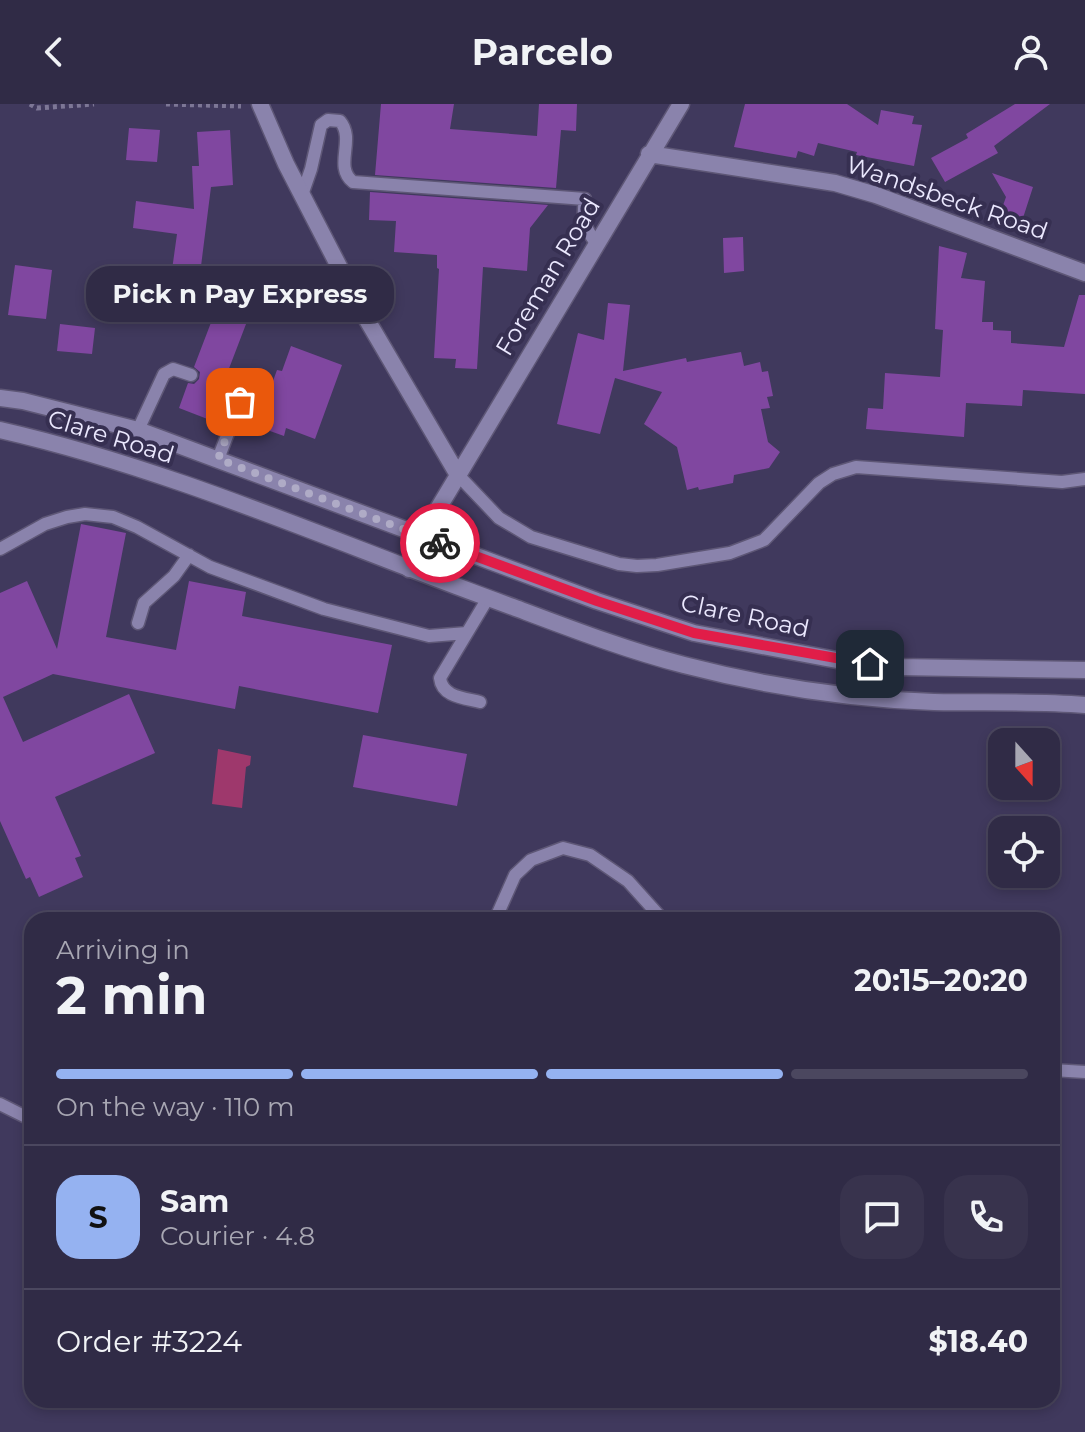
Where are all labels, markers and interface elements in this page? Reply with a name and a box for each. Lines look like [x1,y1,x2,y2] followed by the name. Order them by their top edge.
[32,30,76,74] icon: back
[472,30,613,74] text: Parcelo
[1009,30,1053,74] icon: person
[843,149,1052,246] street label: Wandsbeck Road
[489,193,606,361] street label: Foreman Road
[86,266,394,322] callout: Pick n Pay Express
[113,278,367,310] text: Pick n Pay Express
[206,368,274,436] pin
[218,380,262,424] icon: bag
[45,404,178,469] street label: Clare Road
[400,503,480,583] courier
[418,521,462,565] icon: bike
[678,588,812,643] street label: Clare Road
[836,630,904,698] pin
[848,642,892,686] icon: home
[988,728,1060,800] north arrow
[988,728,1060,888] map controls
[988,816,1060,888] button: locate
[56,934,190,966] text: Arriving in
[854,962,1028,999] text: 20:15–20:20
[56,964,208,1027] text: 2 min
[56,1091,295,1123] text: On the way · 110 m
[840,1175,924,1259] button: chat
[944,1175,1028,1259] button: phone
[160,1183,229,1220] text: Sam
[88,1199,108,1236] text: S
[160,1220,315,1252] text: Courier · 4.8
[56,1323,242,1360] text: Order #3224
[928,1323,1028,1360] text: $18.40

